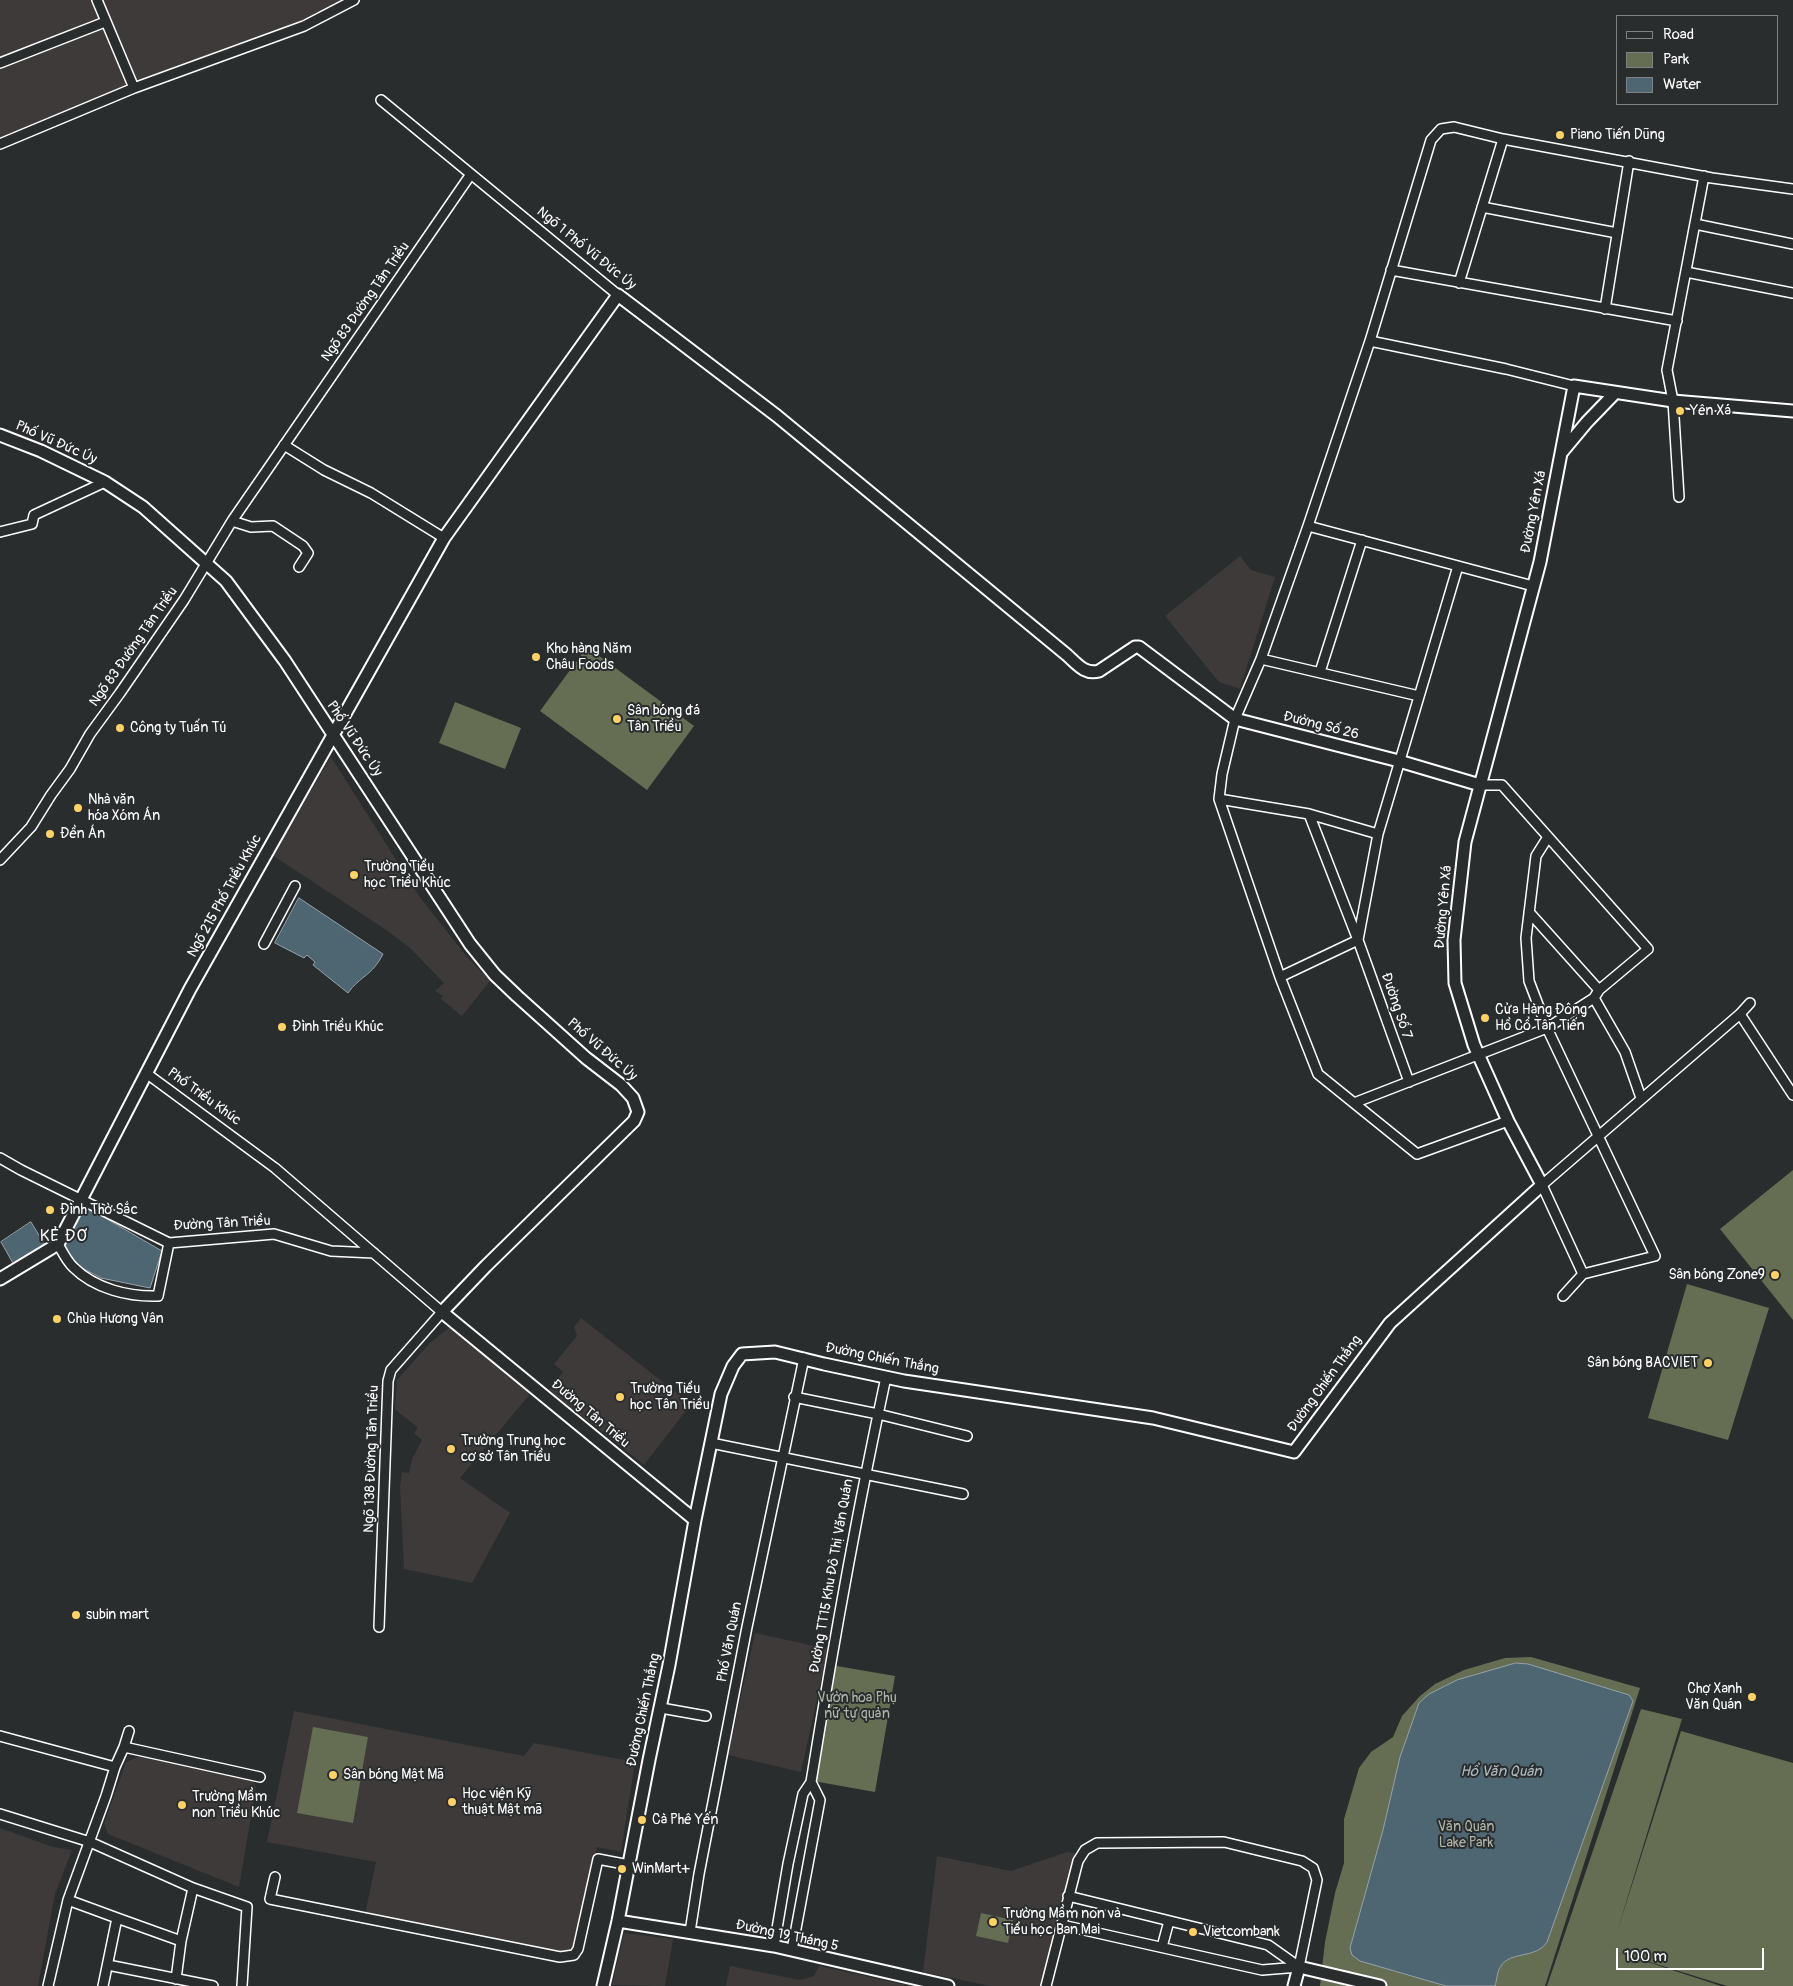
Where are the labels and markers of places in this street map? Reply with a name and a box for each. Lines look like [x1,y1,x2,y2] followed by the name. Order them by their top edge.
[1570,127,1665,143] place label: Piano Tiến Dũng
[1554,129,1566,141] marker: Piano Tiến Dũng
[1690,403,1731,419] place label: Yên Xá
[1674,405,1686,417] marker: Yên Xá
[546,641,632,674] place label: Kho hàng Năm Châu Foods
[530,651,542,663] marker: Kho hàng Năm Châu Foods
[627,703,700,736] place label: Sân bóng đá Tân Triều
[611,713,623,725] marker: Sân bóng đá Tân Triều
[130,720,227,736] place label: Công ty Tuấn Tú
[114,722,126,734] marker: Công ty Tuấn Tú
[88,792,160,824] place label: Nhà văn hóa Xóm Án
[72,802,84,814] marker: Nhà văn hóa Xóm Án
[60,826,105,842] place label: Đền Án
[44,828,56,840] marker: Đền Án
[364,859,451,892] place label: Trường Tiểu học Triều Khúc
[348,869,360,881] marker: Trường Tiểu học Triều Khúc
[1495,1002,1587,1034] place label: Cửa Hàng Đông Hồ Cổ Tân Tiến
[1479,1012,1491,1024] marker: Cửa Hàng Đông Hồ Cổ Tân Tiến
[292,1019,384,1035] place label: Đình Triều Khúc
[276,1021,288,1033] marker: Đình Triều Khúc
[60,1202,138,1218] place label: Đình Thờ Sắc
[44,1204,56,1216] marker: Đình Thờ Sắc
[1668,1267,1765,1283] place label: Sân bóng Zone9
[1769,1269,1781,1281] marker: Sân bóng Zone9
[67,1311,164,1327] place label: Chùa Hương Vân
[51,1313,63,1325] marker: Chùa Hương Vân
[1587,1355,1698,1371] place label: Sân bóng BACVIET
[1702,1357,1714,1369] marker: Sân bóng BACVIET
[630,1381,710,1414] place label: Trường Tiểu học Tân Triều
[614,1391,626,1403] marker: Trường Tiểu học Tân Triều
[461,1433,566,1465] place label: Trường Trung học cơ sở Tân Triều
[445,1443,457,1455] marker: Trường Trung học cơ sở Tân Triều
[86,1607,149,1623] place label: subin mart
[70,1609,82,1621] marker: subin mart
[1685,1681,1742,1714] place label: Chợ Xanh Văn Quán
[1746,1691,1758,1703] marker: Chợ Xanh Văn Quán
[343,1767,444,1783] place label: Sân bóng Mật Mã
[327,1769,339,1781] marker: Sân bóng Mật Mã
[462,1786,543,1818] place label: Học viện Kỹ thuật Mật mã
[192,1789,280,1821] place label: Trường Mầm non Triều Khúc
[446,1796,458,1808] marker: Học viện Kỹ thuật Mật mã
[176,1799,188,1811] marker: Trường Mầm non Triều Khúc
[652,1812,718,1828] place label: Cà Phê Yến
[636,1814,648,1826] marker: Cà Phê Yến
[632,1861,689,1877] place label: WinMart+
[616,1863,628,1875] marker: WinMart+
[1003,1906,1121,1938] place label: Trường Mầm non và Tiểu học Ban Mai
[987,1916,999,1928] marker: Trường Mầm non và Tiểu học Ban Mai
[1203,1924,1280,1940] place label: Vietcombank
[1187,1926,1199,1938] marker: Vietcombank

